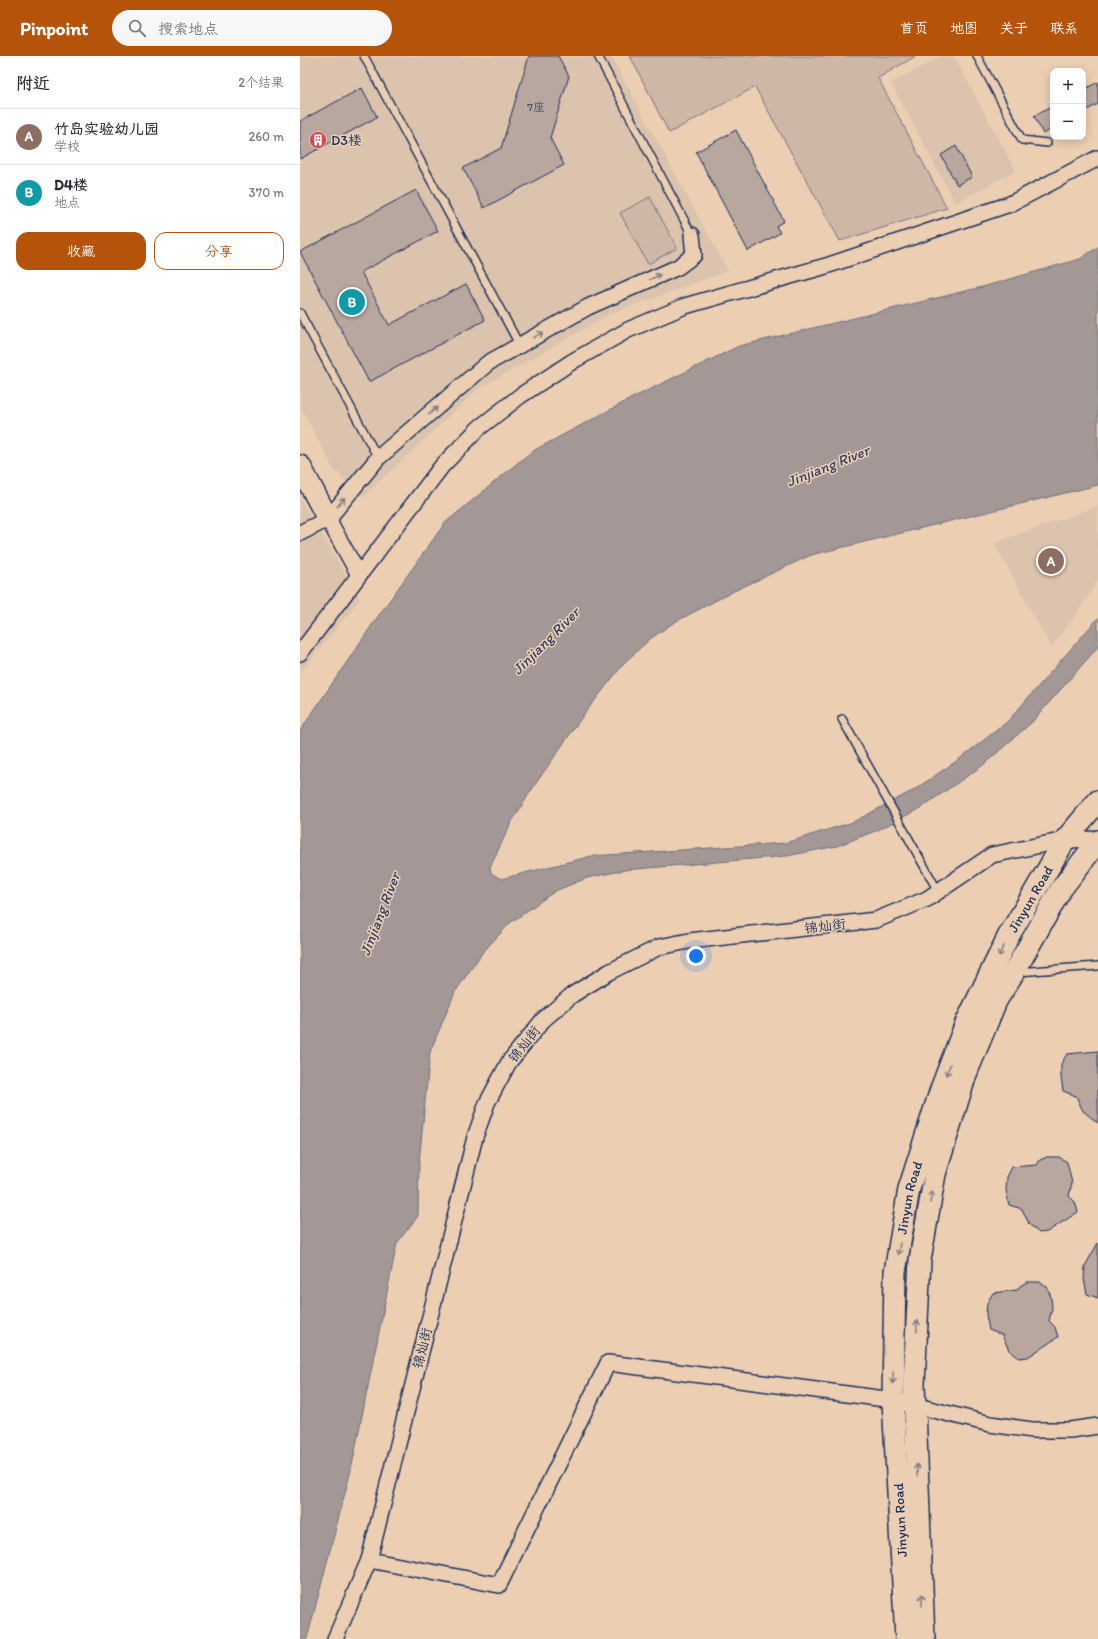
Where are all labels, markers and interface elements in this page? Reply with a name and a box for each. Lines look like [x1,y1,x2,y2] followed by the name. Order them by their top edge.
[112,10,392,46] search box
[20,17,88,40] text: Pinpoint
[126,17,148,39] icon: search
[158,20,218,38] text: 搜索地点
[900,20,928,37] text: 首页
[950,20,978,37] text: 地图
[1000,20,1028,37] text: 关于
[1050,20,1078,37] text: 联系
[1050,68,1086,140] map controls
[1050,68,1086,104] button: +
[16,73,50,93] text: 附近
[238,75,284,90] text: 2个结果
[527,100,545,114] house number: 7座
[1050,104,1086,140] button: −
[54,120,159,138] text: 竹岛实验幼儿园
[25,129,33,144] text: A
[248,129,284,144] text: 260 m
[308,130,328,150] building icon: D3楼
[331,132,362,149] place label: D3楼
[54,139,80,154] text: 学校
[54,176,88,194] text: D4楼
[25,185,33,200] text: B
[249,185,284,200] text: 370 m
[54,195,80,210] text: 地点
[16,232,146,270] button: 收藏
[154,232,284,270] button: 分享
[648,273,660,281] one-way arrow
[339,287,365,317] pin: B
[532,331,544,339] one-way arrow
[428,406,438,415] one-way arrow
[784,441,874,491] water label: Jinjiang River
[337,497,346,507] one-way arrow
[1038,546,1064,576] pin: A
[509,602,585,678] water label: Jinjiang River
[1005,863,1057,936] street label: Jinyun Road
[356,868,405,958] water label: Jinjiang River
[803,916,847,937] street label: 锦灿街
[997,945,1004,957] one-way arrow
[686,946,706,966] your location
[505,1023,544,1066] street label: 锦灿街
[944,1063,952,1075] one-way arrow
[894,1159,926,1236] street label: Jinyun Road
[927,1191,935,1204] one-way arrow
[895,1242,903,1255] one-way arrow
[913,1320,921,1333] one-way arrow
[409,1326,436,1371] street label: 锦灿街
[890,1371,897,1384] one-way arrow
[914,1464,921,1477] one-way arrow
[890,1482,911,1557] street label: Jinyun Road
[918,1594,926,1607] one-way arrow

